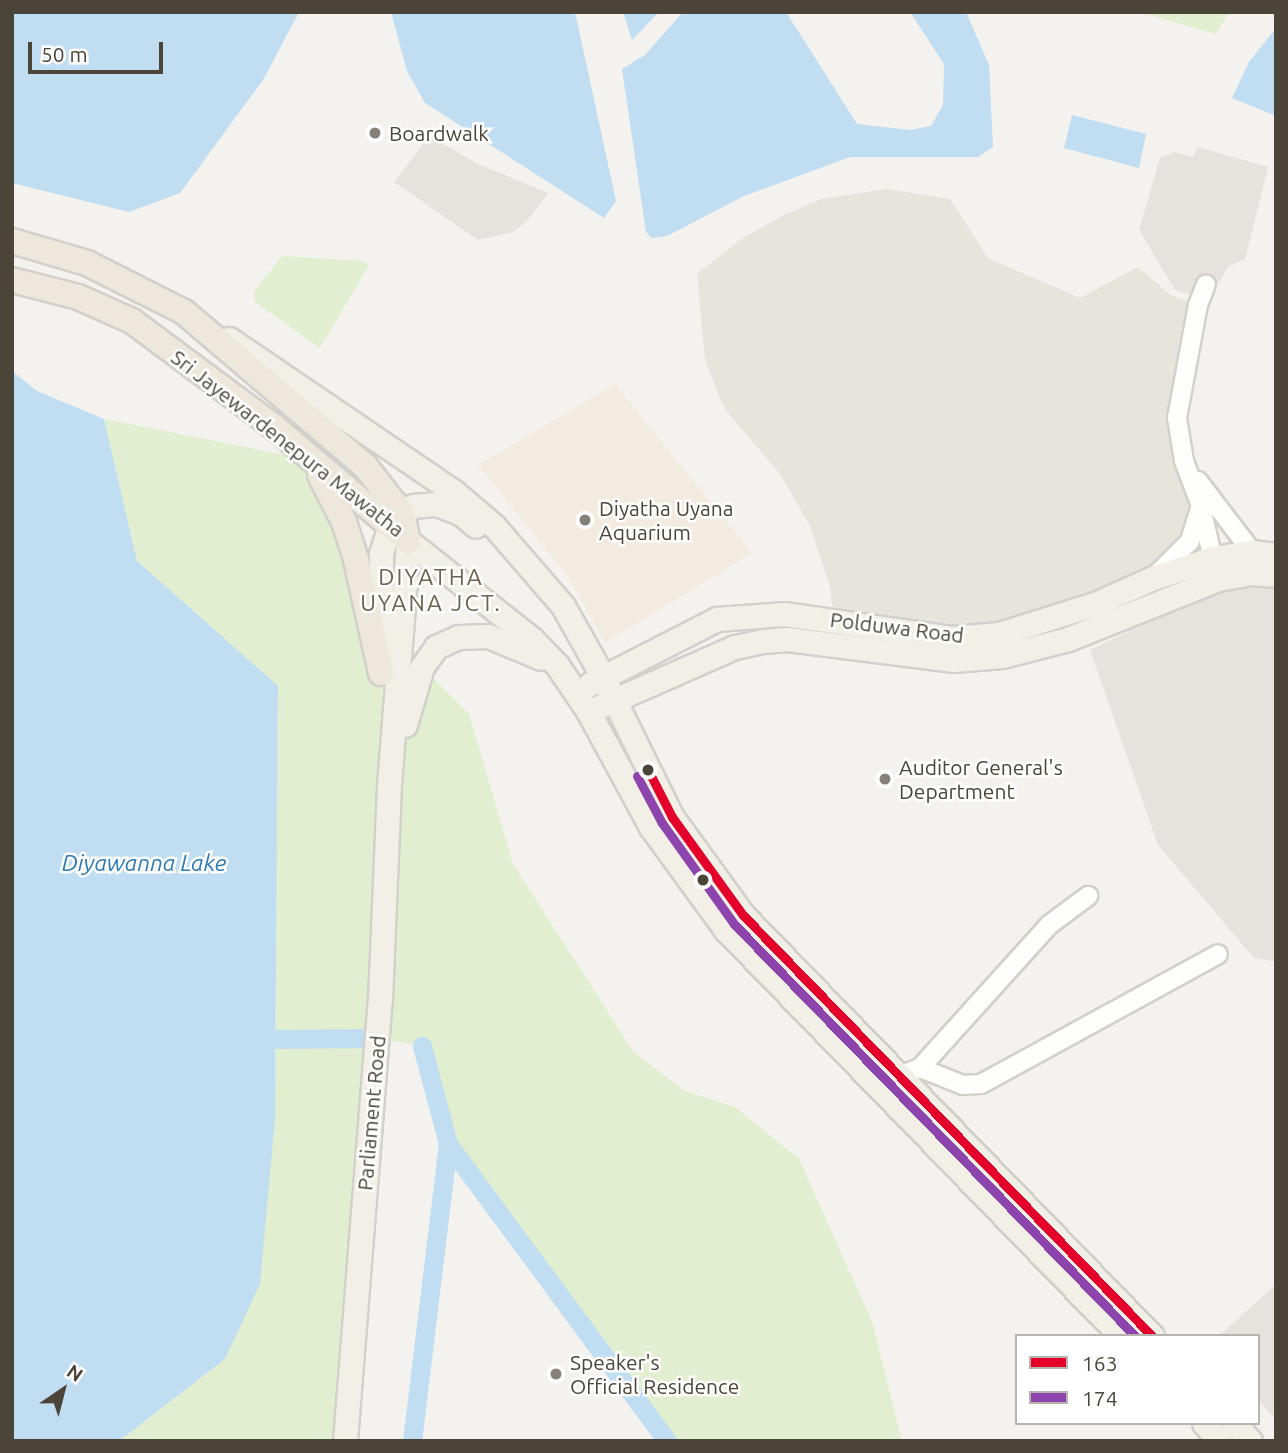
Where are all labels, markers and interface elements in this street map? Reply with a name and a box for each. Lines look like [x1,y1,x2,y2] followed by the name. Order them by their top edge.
[32,28,166,72] scale bar
[41,42,88,66] text: 50 m
[389,120,489,146] place label: Boardwalk
[367,125,383,141] marker: Boardwalk
[166,344,410,542] street label: Sri Jayewardenepura Mawatha
[599,495,734,545] place label: Diyatha Uyana Aquarium
[577,512,593,528] marker: Diyatha Uyana Aquarium
[361,563,501,617] district label: DIYATHA UYANA JCT.
[829,606,965,648] street label: Polduwa Road
[899,754,1063,804] place label: Auditor General's Department
[641,763,655,777] unlabelled marker
[877,771,893,787] marker: Auditor General's Department
[62,849,226,877] water label: Diyawanna Lake
[696,873,710,887] unlabelled marker
[352,1034,390,1192] street label: Parliament Road
[1015,1334,1260,1425] legend
[570,1349,739,1399] place label: Speaker's Official Residence
[1082,1351,1118,1375] text: 163
[28,1355,98,1425] north arrow
[63,1360,87,1386] text: N
[548,1366,564,1382] marker: Speaker's Official Residence
[1082,1386,1118,1410] text: 174

